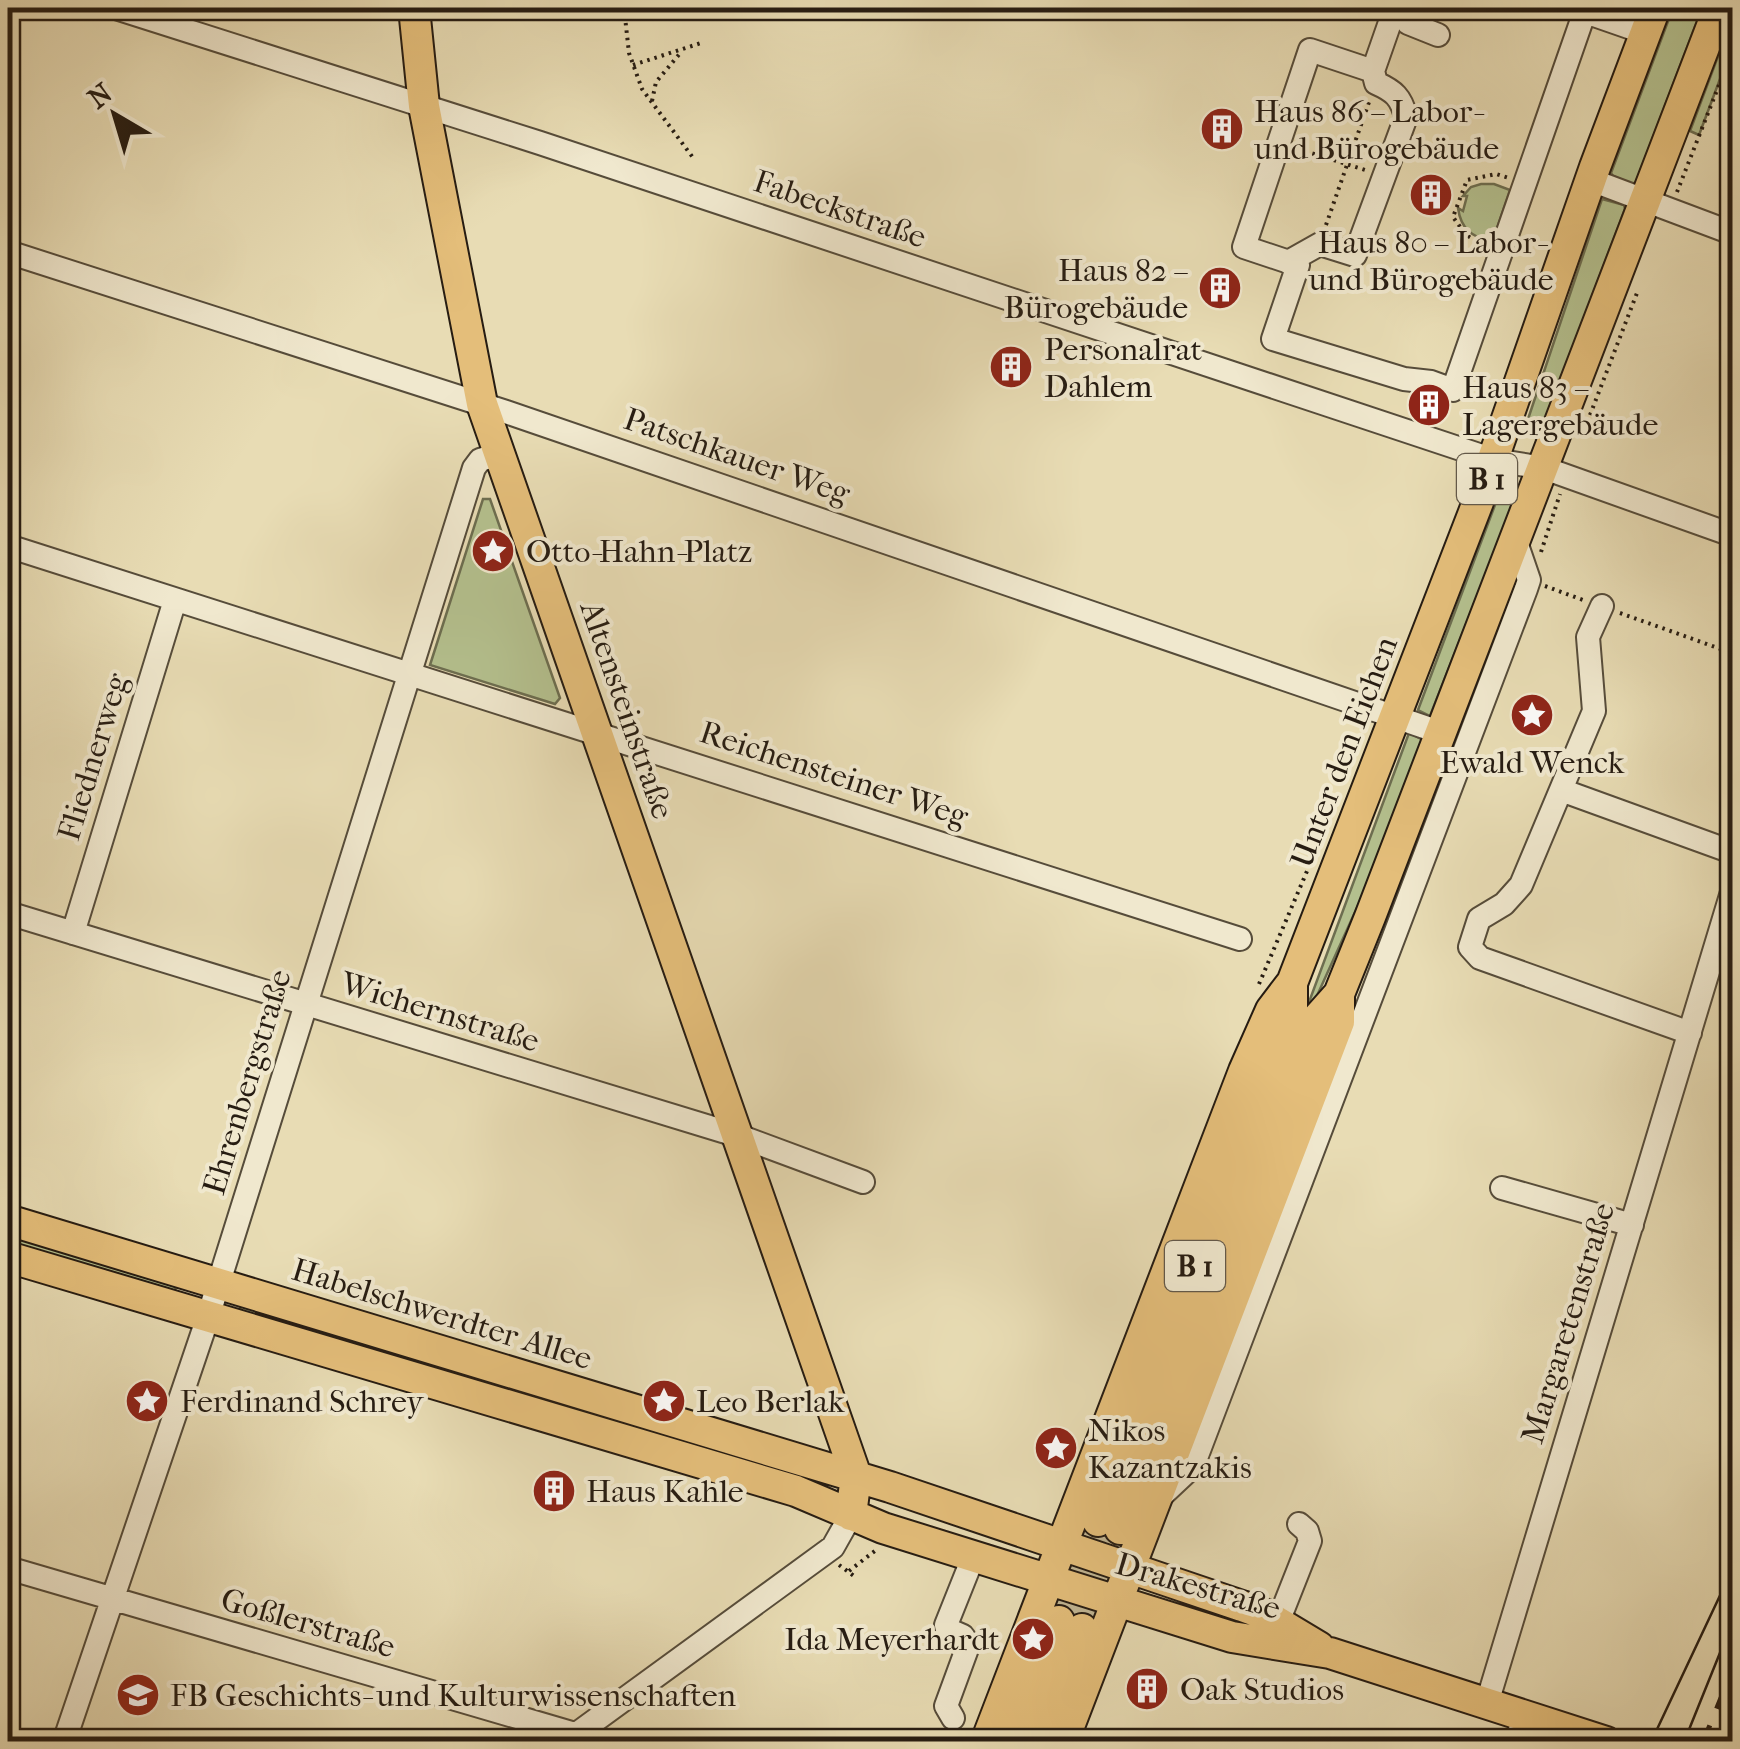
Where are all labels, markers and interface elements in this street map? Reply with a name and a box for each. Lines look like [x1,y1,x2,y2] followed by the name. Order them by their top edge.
[65,65,165,165] north arrow
[81,76,119,115] text: N
[1253,93,1499,167] place label: Haus 86 – Labor- und Bürogebäude
[1199,106,1245,152] building icon: Haus 86 – Labor- und Bürogebäude
[749,162,931,256] street label: Fabeckstraße
[1408,172,1454,218] building icon: Haus 80 – Labor- und Bürogebäude
[1308,224,1554,298] place label: Haus 80 – Labor- und Bürogebäude
[1004,252,1188,326] place label: Haus 82 – Bürogebäude
[1197,265,1243,311] building icon: Haus 82 – Bürogebäude
[1044,331,1203,405] place label: Personalrat Dahlem
[988,344,1034,390] building icon: Personalrat Dahlem
[1462,369,1658,443] place label: Haus 83 – Lagergebäude
[1406,382,1452,428] building icon: Haus 83 – Lagergebäude
[619,400,856,512] street label: Patschkauer Weg
[1457,454,1517,504] road number: B 1
[470,528,516,574] place icon: Otto-Hahn-Platz
[526,533,752,570] place label: Otto-Hahn-Platz
[572,595,682,824] street label: Altensteinstraße
[1283,631,1405,873] street label: Unter den Eichen
[50,668,136,845] street label: Fliednerweg
[1509,692,1555,738] place icon: Ewald Wenck
[695,713,973,835] street label: Reichensteiner Weg
[1440,744,1625,781] place label: Ewald Wenck
[335,964,544,1060] street label: Wichernstraße
[195,965,299,1199] street label: Ehrenbergstraße
[1514,1198,1622,1448] street label: Margaretenstraße
[1165,1241,1225,1291] road number: B 1
[288,1251,597,1377] street label: Habelschwerdter Allee
[124,1378,170,1424] place icon: Ferdinand Schrey
[641,1378,687,1424] place icon: Leo Berlak
[180,1383,424,1420] place label: Ferdinand Schrey
[696,1383,845,1420] place label: Leo Berlak
[1088,1412,1252,1486] place label: Nikos Kazantzakis
[1033,1425,1079,1471] place icon: Nikos Kazantzakis
[531,1468,577,1514] building icon: Haus Kahle
[586,1473,744,1510] place label: Haus Kahle
[1111,1545,1285,1627] street label: Drakestraße
[217,1581,399,1666] street label: Goßlerstraße
[1010,1616,1056,1662] place icon: Ida Meyerhardt
[784,1621,1001,1658] place label: Ida Meyerhardt
[1124,1666,1170,1712] building icon: Oak Studios
[1180,1671,1344,1708] place label: Oak Studios
[115,1672,161,1718] school or university icon: FB Geschichts- und Kulturwissenschaften
[170,1677,737,1714] place label: FB Geschichts- und Kulturwissenschaften

